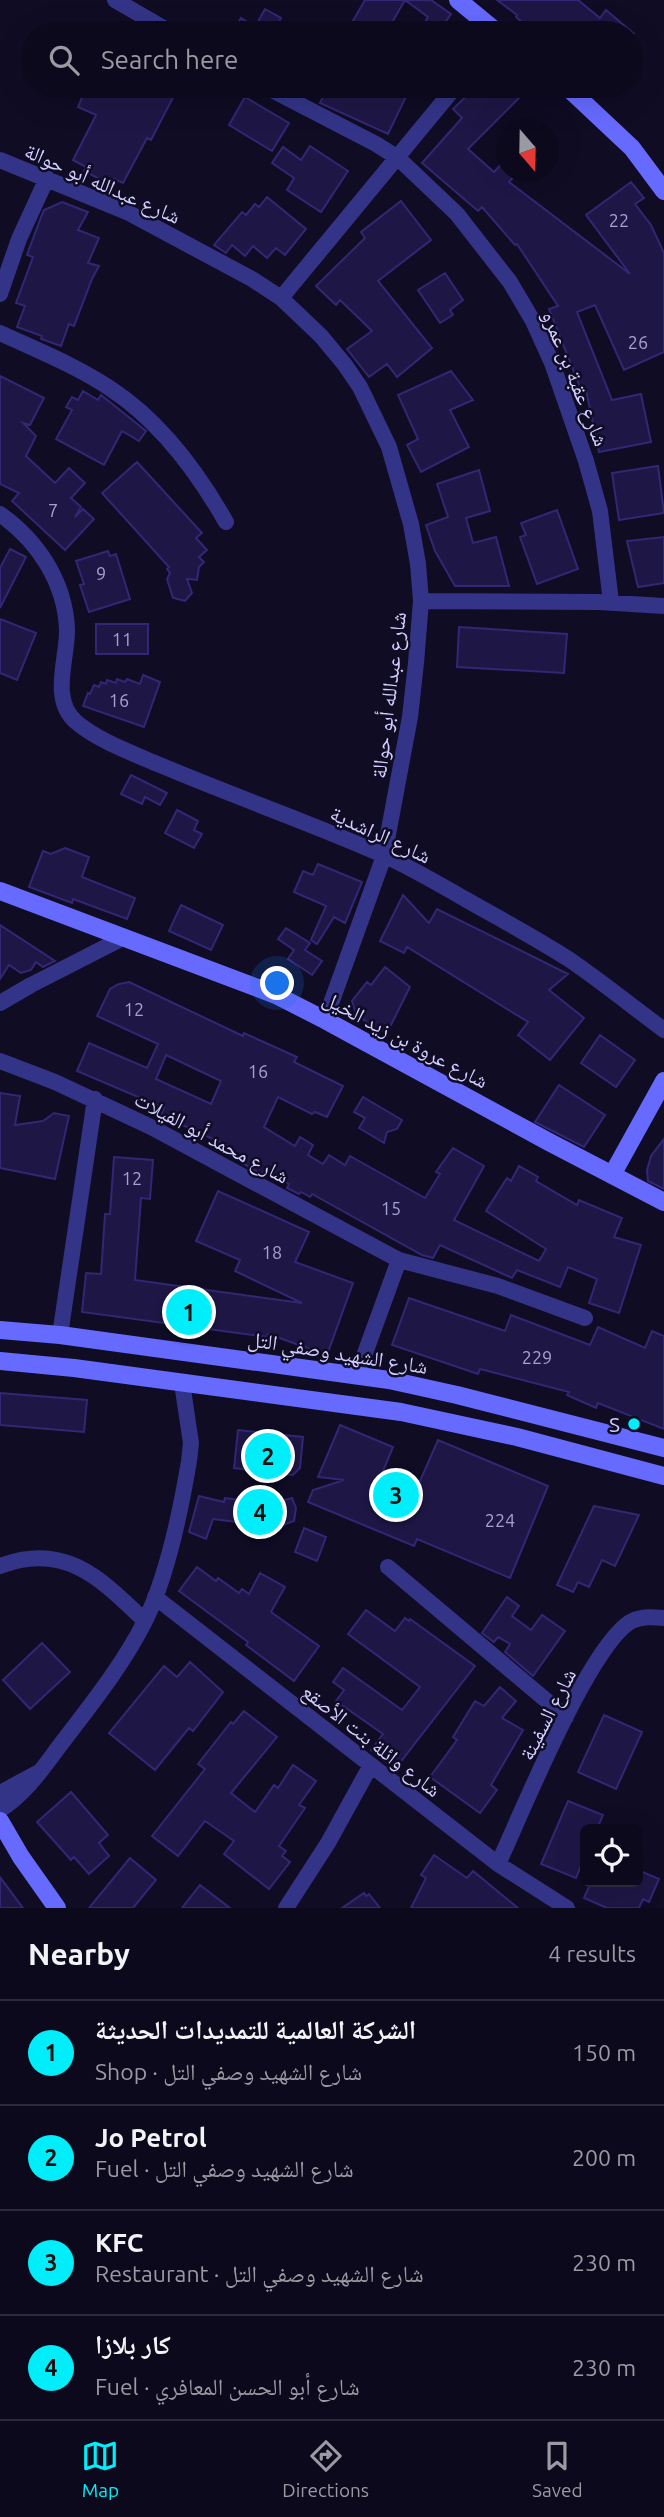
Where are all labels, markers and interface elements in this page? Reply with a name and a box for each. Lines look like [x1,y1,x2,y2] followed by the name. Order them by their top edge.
[21,21,643,98] search box
[45,41,83,79] icon: search
[101,45,238,74] text: Search here
[496,119,559,182] north arrow
[21,138,185,230] street label: شارع عبدالله أبو حوالة
[609,210,629,230] house number: 22
[536,307,614,450] street label: شارع عقبة بن عمرو
[628,332,648,352] house number: 26
[48,500,58,520] house number: 7
[96,563,106,583] house number: 9
[366,610,412,780] street label: شارع عبدالله أبو حوالة
[112,629,132,649] house number: 11
[109,690,129,710] house number: 16
[326,800,435,870] street label: شارع الراشدية
[260,966,294,1000] your location
[318,985,493,1094] street label: شارع عروة بن زيد الخيل
[124,999,144,1019] house number: 12
[248,1061,268,1081] house number: 16
[130,1086,293,1190] street label: شارع محمد أبو الفيلات
[122,1168,142,1188] house number: 12
[381,1198,401,1218] house number: 15
[262,1242,282,1262] house number: 18
[166,1286,212,1338] pin: 1
[246,1326,430,1383] street label: شارع الشهيد وصفي التل
[522,1347,552,1367] house number: 229
[609,1412,620,1436] place label: S
[626,1416,642,1432] marker: S
[245,1430,291,1482] pin: 2
[373,1469,419,1521] pin: 3
[237,1486,283,1538] pin: 4
[485,1510,515,1530] house number: 224
[514,1664,582,1765] street label: شارع السفينة
[297,1678,446,1803] street label: شارع وائلة بنت الأصقع
[580,1824,643,1887] map controls
[580,1824,643,1887] button: locate
[28,1937,130,1971] text: Nearby
[548,1941,636,1966] text: 4 results
[95,2015,416,2044] text: الشركة العالمية للتمديدات الحديثة
[45,2040,57,2065] text: 1
[572,2040,636,2065] text: 150 m
[95,2059,362,2084] text: Shop · شارع الشهيد وصفي التل
[95,2123,207,2152] text: Jo Petrol
[45,2145,57,2170] text: 2
[572,2145,636,2170] text: 200 m
[95,2156,354,2181] text: Fuel · شارع الشهيد وصفي التل
[95,2228,143,2257] text: KFC
[45,2250,57,2275] text: 3
[572,2250,636,2275] text: 230 m
[95,2261,424,2286] text: Restaurant · شارع الشهيد وصفي التل
[95,2330,171,2359] text: كار بلازا
[45,2355,57,2380] text: 4
[572,2355,636,2380] text: 230 m
[95,2374,360,2399] text: Fuel · شارع أبو الحسن المعافري
[81,2437,119,2501] tab: Map
[282,2437,369,2501] tab: Directions
[532,2437,583,2501] tab: Saved

